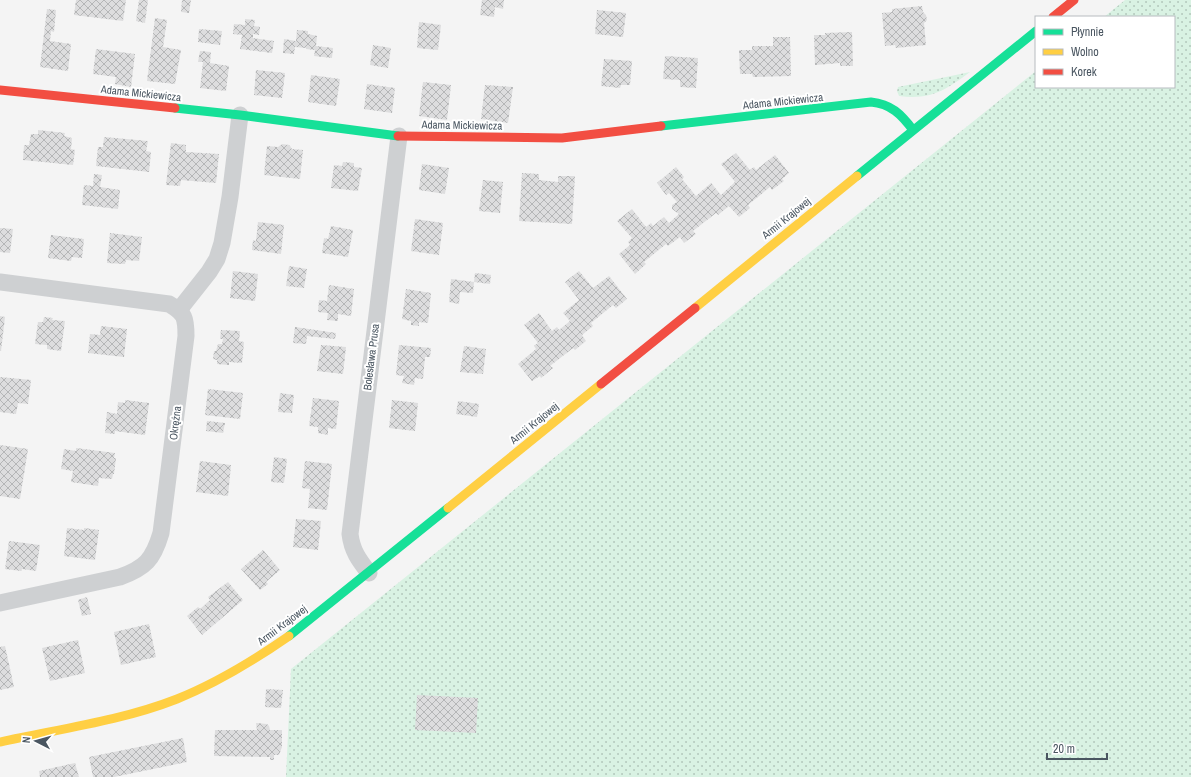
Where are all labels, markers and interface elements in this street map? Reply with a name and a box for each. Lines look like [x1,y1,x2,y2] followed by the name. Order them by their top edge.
[1035,16,1175,88] legend
[1071,24,1104,40] text: Płynnie
[1071,44,1099,60] text: Wolno
[1071,64,1097,80] text: Korek
[99,82,182,104] street label: Adama Mickiewicza
[741,90,824,112] street label: Adama Mickiewicza
[421,117,502,133] street label: Adama Mickiewicza
[758,194,813,243] street label: Armii Krajowej
[360,323,382,391] street label: Bolesława Prusa
[506,399,561,448] street label: Armii Krajowej
[166,405,184,441] street label: Okrężna
[254,602,310,649] street label: Armii Krajowej
[16,721,56,761] north arrow
[1047,735,1107,761] scale bar
[19,736,33,744] text: N
[1053,741,1075,757] text: 20 m

